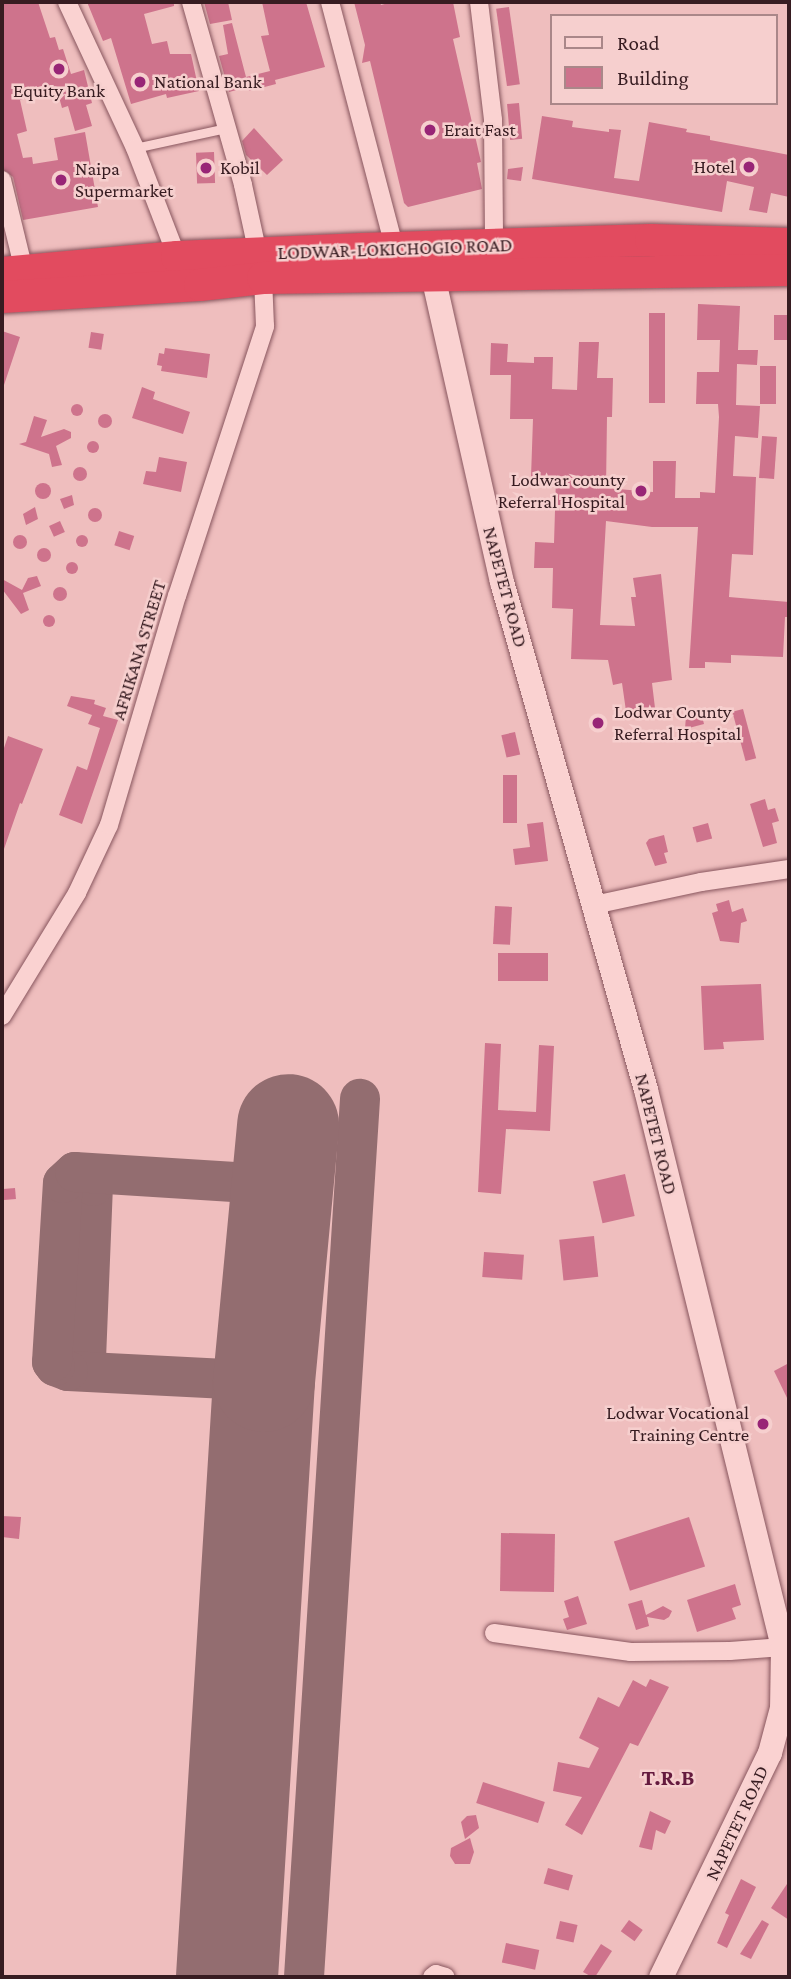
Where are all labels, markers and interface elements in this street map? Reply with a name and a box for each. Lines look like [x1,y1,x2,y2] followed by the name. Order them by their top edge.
[550,14,777,105] legend
[617,31,660,55] text: Road
[51,61,67,77] marker: Equity Bank
[617,66,689,90] text: Building
[154,71,262,93] place label: National Bank
[132,74,148,90] marker: National Bank
[13,80,105,102] place label: Equity Bank
[444,119,516,141] place label: Erait Fast
[422,122,438,138] marker: Erait Fast
[694,156,735,178] place label: Hotel
[220,157,260,179] place label: Kobil
[75,158,173,202] place label: Naipa Supermarket
[741,159,757,175] marker: Hotel
[198,160,214,176] marker: Kobil
[53,172,69,188] marker: Naipa Supermarket
[277,234,513,264] street label: LODWAR-LOKICHOGIO ROAD
[498,469,625,513] place label: Lodwar county Referral Hospital
[631,481,651,501] marker: Lodwar county Referral Hospital
[478,524,532,650] street label: NAPETET ROAD
[107,577,171,723] street label: AFRIKANA STREET
[614,701,741,745] place label: Lodwar County Referral Hospital
[588,713,608,733] marker: Lodwar County Referral Hospital
[630,1071,682,1197] street label: NAPETET ROAD
[606,1402,749,1446] place label: Lodwar Vocational Training Centre
[755,1416,771,1432] marker: Lodwar Vocational Training Centre
[700,1762,774,1884] street label: NAPETET ROAD
[642,1763,694,1791] district label: T.R.B

